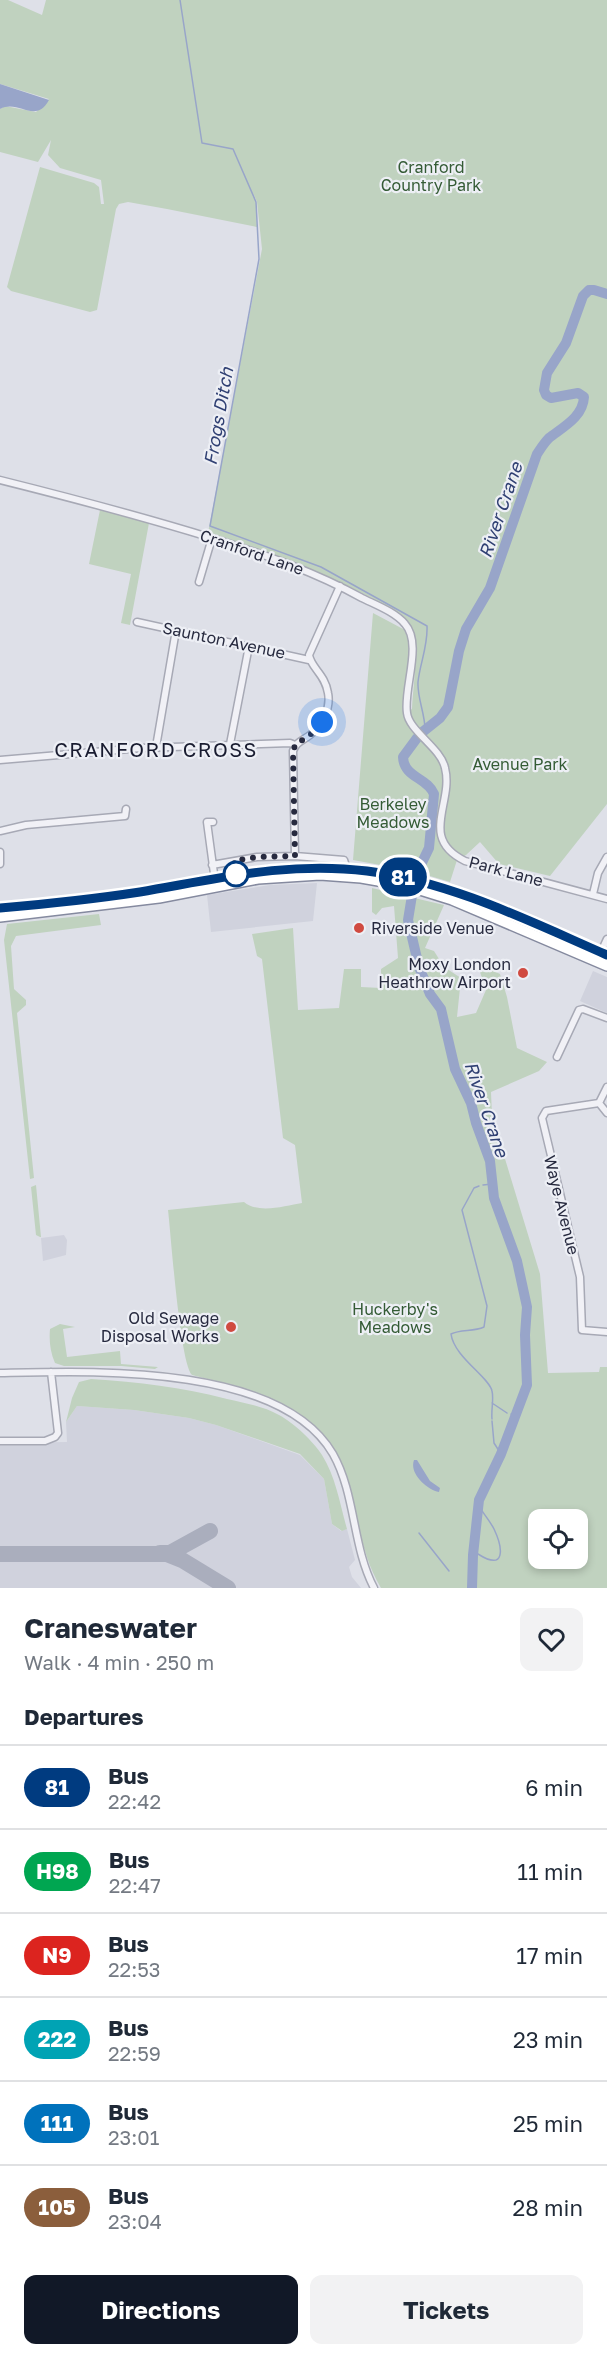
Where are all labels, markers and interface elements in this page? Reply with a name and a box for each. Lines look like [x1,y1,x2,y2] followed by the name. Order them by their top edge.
[381,157,481,195] park label: Cranford Country Park
[199,364,238,467] water label: Frogs Ditch
[473,458,527,561] water label: River Crane
[197,525,307,579] street label: Cranford Lane
[161,617,287,663] street label: Saunton Avenue
[307,707,337,737] your location
[54,737,258,761] district label: CRANFORD CROSS
[472,754,568,774] park label: Avenue Park
[357,794,429,832] park label: Berkeley Meadows
[467,851,545,891] street label: Park Lane
[376,858,430,896] line badge: 81
[223,861,249,887] unlabelled marker
[391,864,415,890] text: 81
[371,918,494,938] place label: Riverside Venue
[352,921,366,935] marker: Riverside Venue
[378,954,511,992] place label: Moxy London Heathrow Airport
[516,966,530,980] marker: Moxy London Heathrow Airport
[460,1058,514,1161] water label: River Crane
[540,1153,584,1257] street label: Waye Avenue
[352,1299,438,1337] park label: Huckerby's Meadows
[101,1308,219,1346] place label: Old Sewage Disposal Works
[224,1320,238,1334] marker: Old Sewage Disposal Works
[528,1509,588,1569] map controls
[528,1509,588,1569] button: locate
[520,1608,583,1671] button: heart
[24,1611,197,1644] text: Craneswater
[24,1650,214,1674] text: Walk · 4 min · 250 m
[24,1703,143,1730] text: Departures
[108,1762,149,1789] text: Bus
[45,1774,69,1800] text: 81
[525,1774,583,1801] text: 6 min
[108,1789,161,1813] text: 22:42
[109,1846,150,1873] text: Bus
[36,1858,79,1884] text: H98
[517,1858,583,1885] text: 11 min
[109,1873,161,1897] text: 22:47
[108,1930,149,1957] text: Bus
[42,1942,72,1968] text: N9
[516,1942,583,1969] text: 17 min
[108,1957,161,1981] text: 22:53
[108,2014,149,2041] text: Bus
[38,2026,76,2052] text: 222
[513,2026,583,2053] text: 23 min
[108,2041,161,2065] text: 22:59
[108,2098,149,2125] text: Bus
[41,2110,73,2136] text: 111
[513,2110,583,2137] text: 25 min
[108,2125,159,2149] text: 23:01
[108,2182,149,2209] text: Bus
[38,2194,76,2220] text: 105
[512,2194,583,2221] text: 28 min
[108,2209,162,2233] text: 23:04
[24,2275,298,2344] button: Directions
[310,2275,583,2344] button: Tickets

